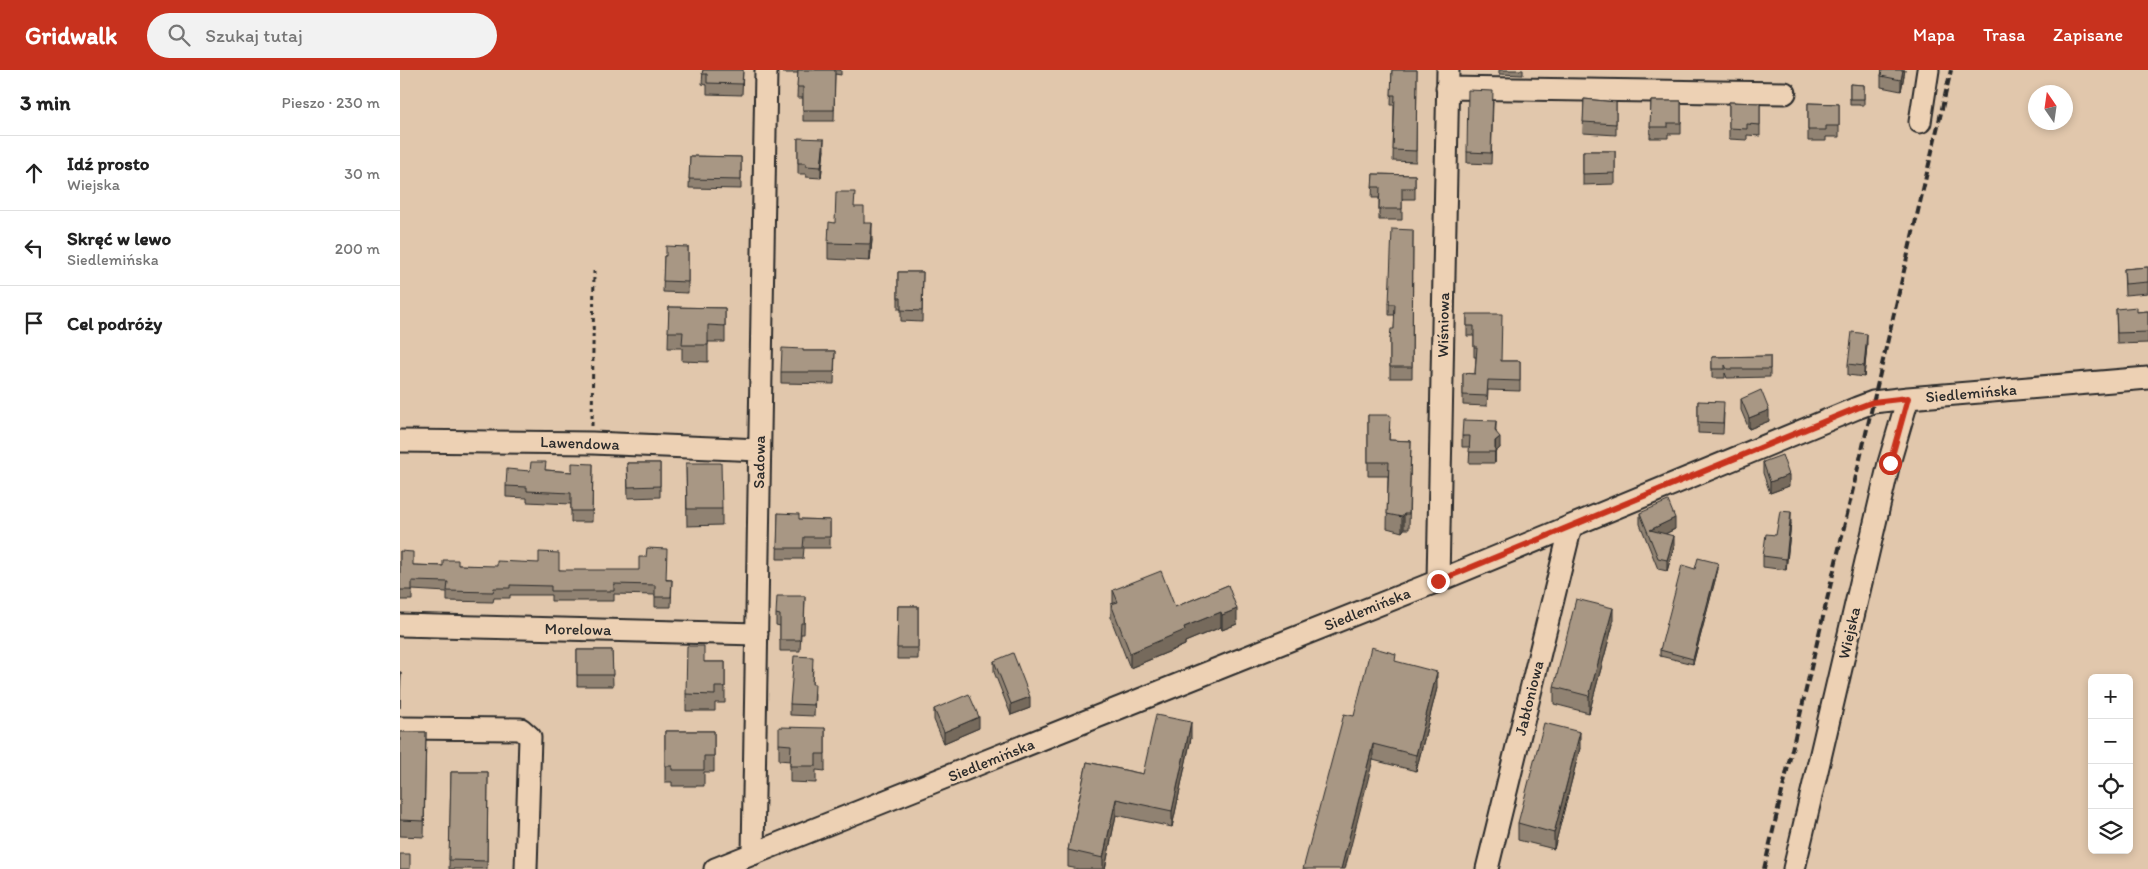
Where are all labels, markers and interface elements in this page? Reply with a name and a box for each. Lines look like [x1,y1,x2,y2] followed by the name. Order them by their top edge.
[147,13,497,58] search box
[25,21,117,50] text: Gridwalk
[165,21,193,49] icon: search
[205,24,303,47] text: Szukaj tutaj
[1913,24,1955,46] text: Mapa
[1983,24,2025,46] text: Trasa
[2053,24,2123,46] text: Zapisane
[2028,85,2073,130] north arrow
[20,90,70,115] text: 3 min
[282,93,380,112] text: Pieszo · 230 m
[67,152,150,175] text: Idź prosto
[20,159,48,187] icon: ahead
[344,164,380,183] text: 30 m
[67,175,120,194] text: Wiejska
[67,227,171,250] text: Skręć w lewo
[20,234,48,262] icon: left
[335,239,380,258] text: 200 m
[67,250,159,269] text: Siedlemińska
[1433,291,1453,358] street label: Wiśniowa
[20,309,48,337] icon: arrive
[67,312,162,335] text: Cel podróży
[1925,380,2018,406] street label: Siedlemińska
[540,432,621,454] street label: Lawendowa
[749,434,769,489] street label: Sadowa
[1879,452,1902,475] route start
[1427,570,1450,593] route end
[1321,583,1413,635] street label: Siedlemińska
[1834,604,1864,661] street label: Wiejska
[545,619,612,639] street label: Morelowa
[1511,659,1547,737] street label: Jabłoniowa
[2088,674,2133,854] map controls
[2088,674,2133,719] button: +
[2088,719,2133,764] button: −
[945,734,1037,786] street label: Siedlemińska
[2088,764,2133,809] button: locate
[2088,809,2133,854] button: layers

